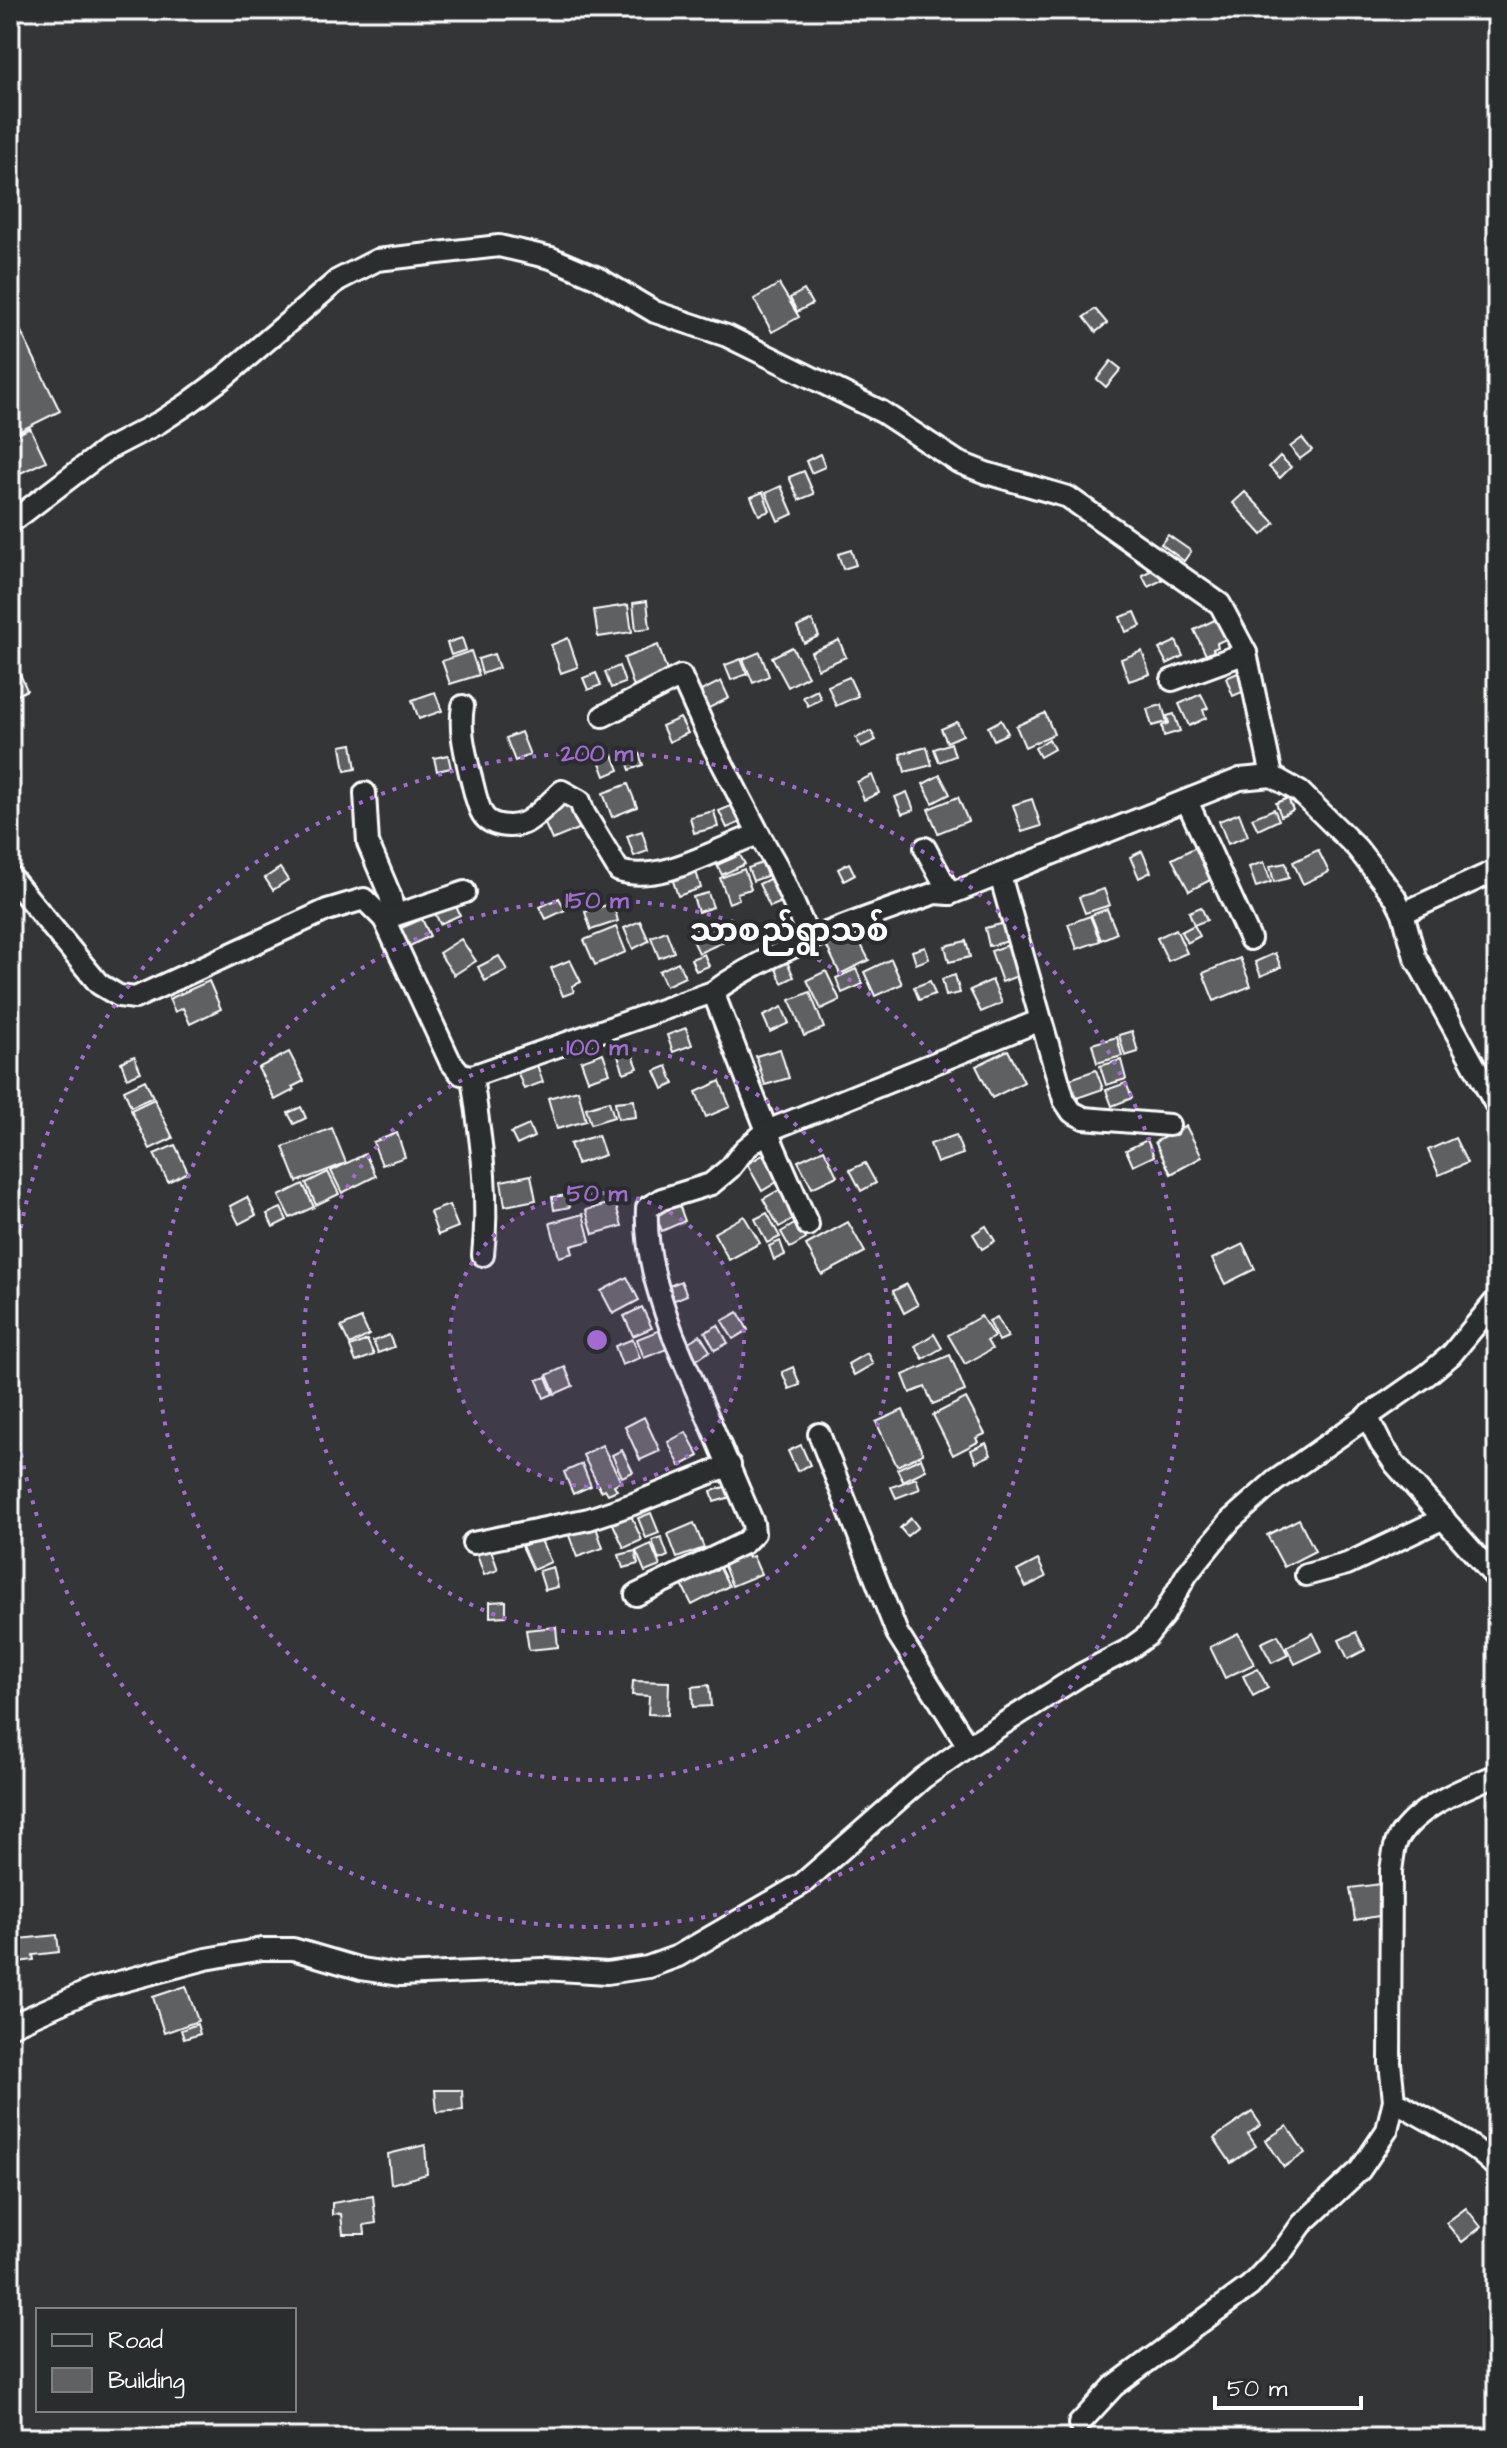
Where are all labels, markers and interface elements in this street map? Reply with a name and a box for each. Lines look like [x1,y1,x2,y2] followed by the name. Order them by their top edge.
[560,737,633,771] text: 200 m
[565,884,629,918] text: 150 m
[689,908,889,956] district label: သာစည်ရွာသစ်
[566,1031,628,1065] text: 100 m
[567,1177,628,1211] text: 50 m
[583,1326,611,1354] centre of rings
[36,2308,296,2412] legend
[108,2324,163,2358] text: Road
[1215,2360,1361,2410] scale bar
[108,2364,185,2399] text: Building
[1227,2372,1288,2406] text: 50 m

